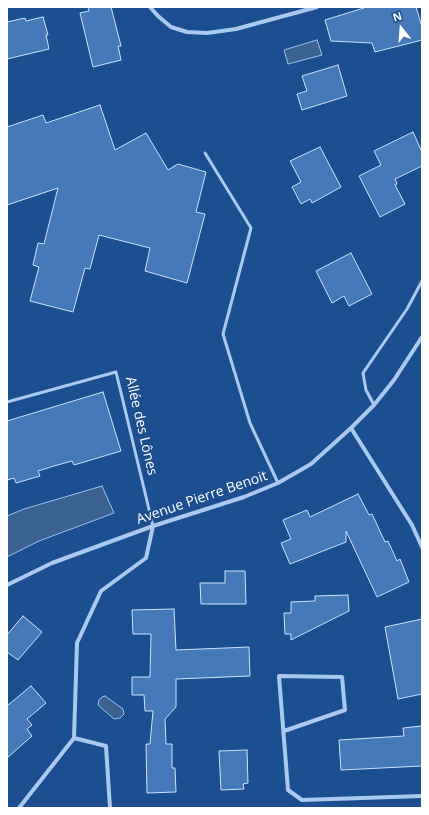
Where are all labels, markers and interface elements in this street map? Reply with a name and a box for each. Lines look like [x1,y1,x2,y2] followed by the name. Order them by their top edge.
[381,8,421,48] north arrow
[391,8,404,25] text: N
[121,375,161,477] street label: Allée des Lônes
[134,468,270,528] street label: Avenue Pierre Benoit

